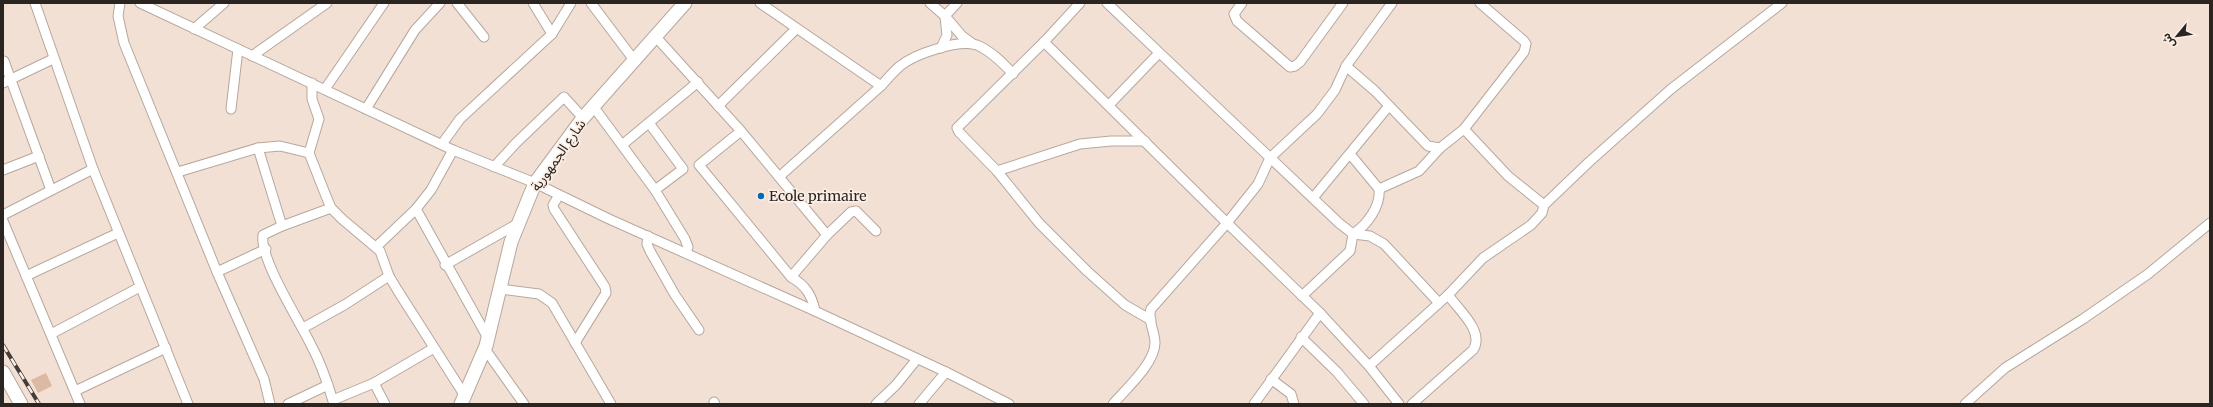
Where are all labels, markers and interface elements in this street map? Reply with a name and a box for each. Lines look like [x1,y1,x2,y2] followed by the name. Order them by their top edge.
[2157,16,2197,56] north arrow
[2158,31,2178,51] text: ش
[527,115,591,196] street label: شارع الجمهورية
[769,187,867,205] place label: Ecole primaire
[756,191,766,201] marker: Ecole primaire

